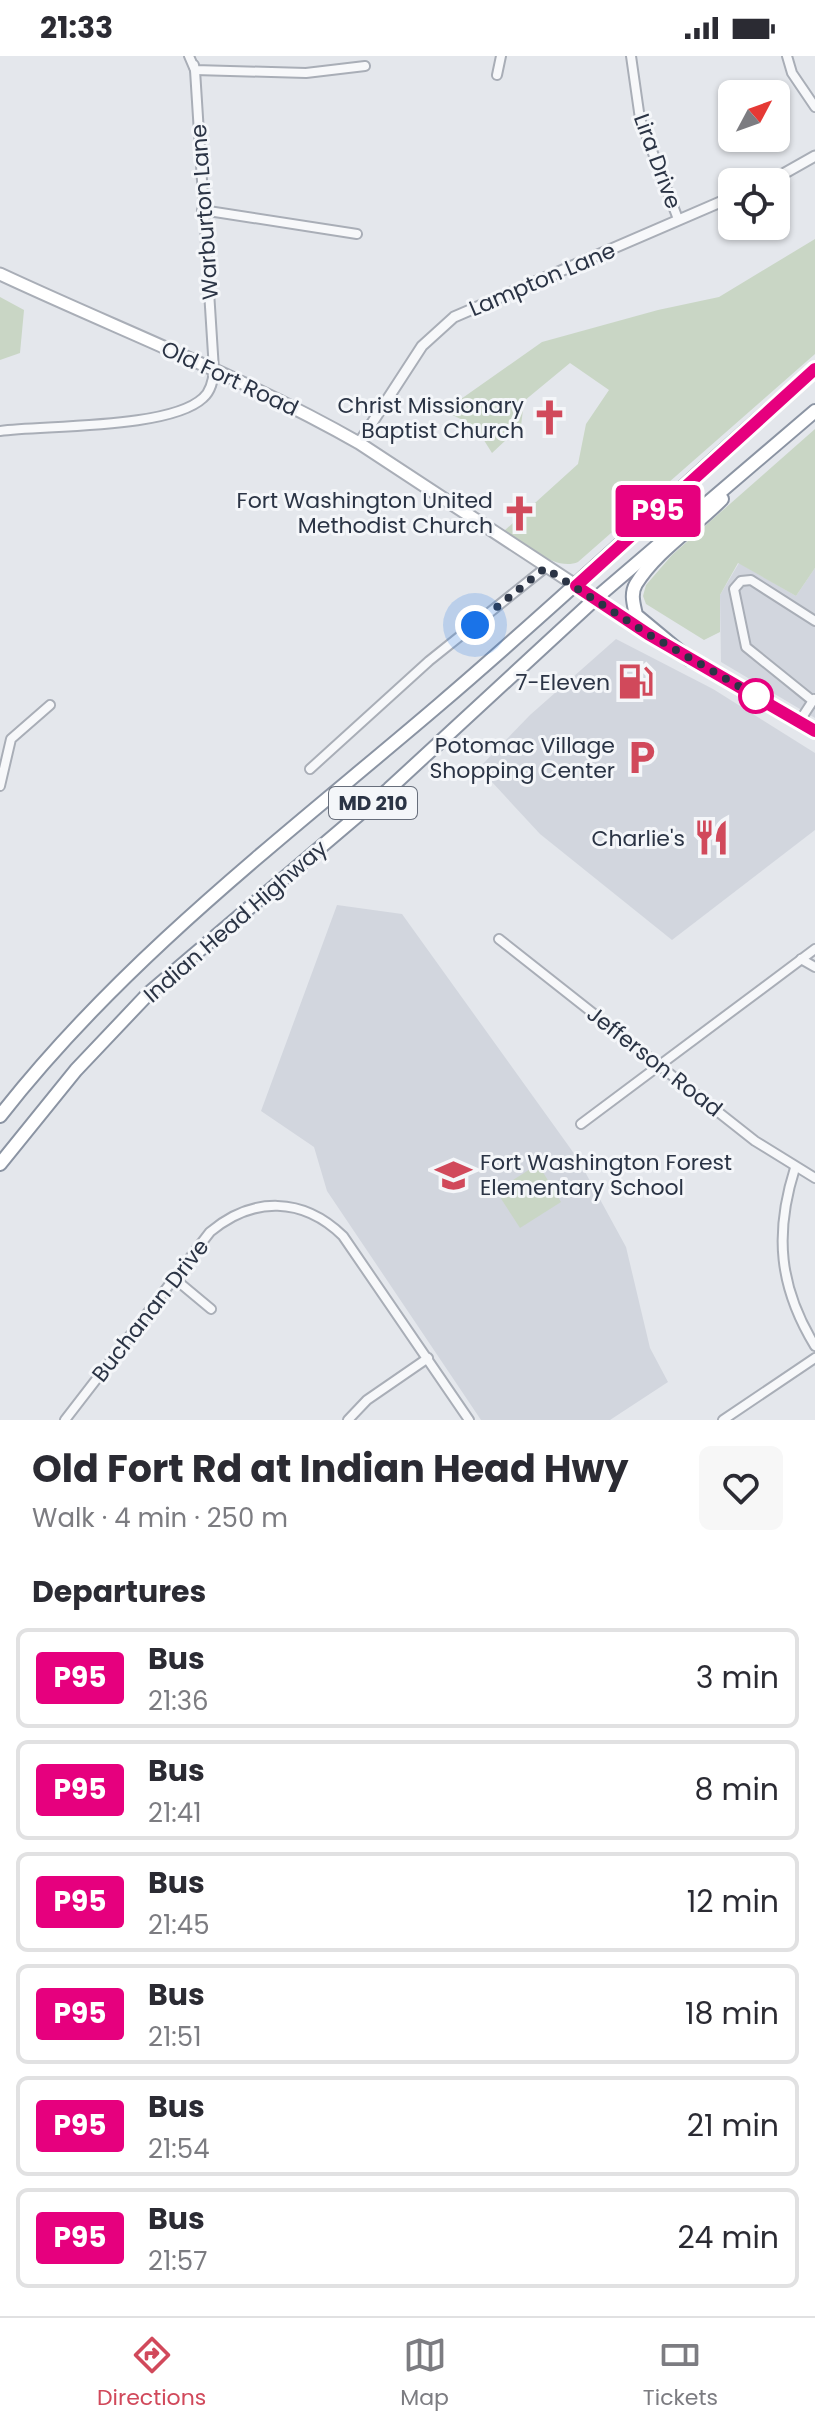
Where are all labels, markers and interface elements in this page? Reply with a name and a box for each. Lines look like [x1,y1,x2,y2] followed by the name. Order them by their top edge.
[40,6,113,49] text: 21:33
[718,80,790,152] north arrow
[718,80,790,240] map controls
[626,109,689,213] street label: Lira Drive
[183,123,226,301] street label: Warburton Lane
[718,168,790,240] button: locate
[464,235,620,324] street label: Lampton Lane
[156,333,303,424] street label: Old Fort Road
[338,390,525,446] place label: Christ Missionary Baptist Church
[531,399,569,437] church icon: Christ Missionary Baptist Church
[237,485,493,541] place label: Fort Washington United Methodist Church
[612,485,704,537] line badge: P95
[632,491,684,530] text: P95
[500,494,538,532] church icon: Fort Washington United Methodist Church
[455,605,495,645] your location
[617,663,655,701] fuel station icon: 7-Eleven
[515,667,610,698] place label: 7-Eleven
[739,679,773,713] unlabelled marker
[429,730,615,786] place label: Potomac Village Shopping Center
[622,739,660,777] parking icon: Potomac Village Shopping Center
[329,787,417,819] road number: MD 210
[692,819,730,857] restaurant icon: Charlie's
[591,823,685,854] place label: Charlie's
[137,833,334,1010] street label: Indian Head Highway
[580,999,729,1124] street label: Jefferson Road
[480,1147,732,1203] place label: Fort Washington Forest Elementary School
[435,1156,473,1194] school or university icon: Fort Washington Forest Elementary School
[85,1232,216,1388] street label: Buchanan Drive
[32,1442,628,1495] text: Old Fort Rd at Indian Head Hwy
[699,1446,783,1530] button: heart
[32,1500,288,1536] text: Walk · 4 min · 250 m
[32,1570,206,1613] text: Departures
[148,1637,205,1680] text: Bus
[696,1656,779,1699] text: 3 min
[54,1658,106,1697] text: P95
[148,1683,209,1719] text: 21:36
[148,1749,205,1792] text: Bus
[695,1768,779,1811] text: 8 min
[54,1770,106,1809] text: P95
[148,1795,201,1831] text: 21:41
[148,1861,205,1904] text: Bus
[687,1880,779,1923] text: 12 min
[54,1882,106,1921] text: P95
[148,1907,210,1943] text: 21:45
[148,1973,205,2016] text: Bus
[685,1992,779,2035] text: 18 min
[54,1994,106,2033] text: P95
[148,2019,201,2055] text: 21:51
[148,2085,205,2128] text: Bus
[687,2104,779,2147] text: 21 min
[54,2106,106,2145] text: P95
[148,2131,210,2167] text: 21:54
[148,2197,205,2240] text: Bus
[677,2216,779,2259] text: 24 min
[54,2218,106,2257] text: P95
[148,2243,207,2279] text: 21:57
[97,2333,206,2414] tab: Directions
[400,2333,449,2414] tab: Map
[643,2333,718,2414] tab: Tickets

